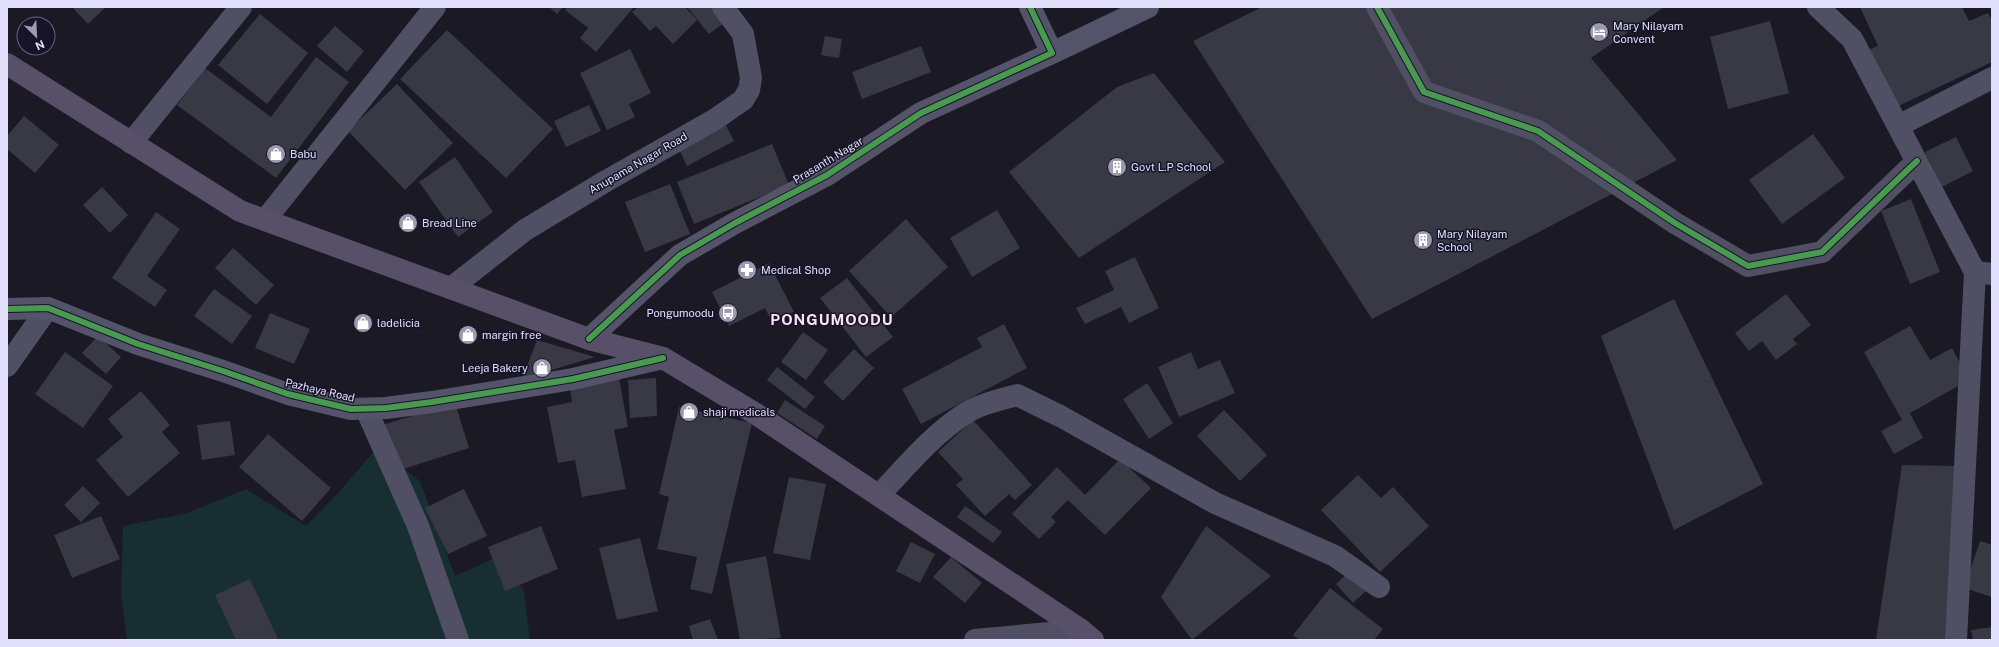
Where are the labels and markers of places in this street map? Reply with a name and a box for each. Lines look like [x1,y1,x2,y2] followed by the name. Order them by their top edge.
[1613,20,1683,45] place label: Mary Nilayam Convent
[1588,21,1610,43] hotel icon: Mary Nilayam Convent
[265,143,287,165] shop icon: Babu
[290,148,316,160] place label: Babu
[1106,156,1128,178] building icon: Govt L.P School
[1131,161,1212,173] place label: Govt L.P School
[397,212,419,234] shop icon: Bread Line
[422,217,477,229] place label: Bread Line
[1437,228,1507,253] place label: Mary Nilayam School
[1412,229,1434,251] building icon: Mary Nilayam School
[736,259,758,281] pharmacy icon: Medical Shop
[761,264,831,276] place label: Medical Shop
[717,302,739,324] bus stop icon: Pongumoodu
[646,307,714,319] place label: Pongumoodu
[352,312,374,334] shop icon: ladelicia
[377,317,420,329] place label: ladelicia
[457,324,479,346] shop icon: margin free
[482,329,541,341] place label: margin free
[531,357,553,379] shop icon: Leeja Bakery
[462,362,528,374] place label: Leeja Bakery
[678,401,700,423] shop icon: shaji medicals
[703,406,776,418] place label: shaji medicals

